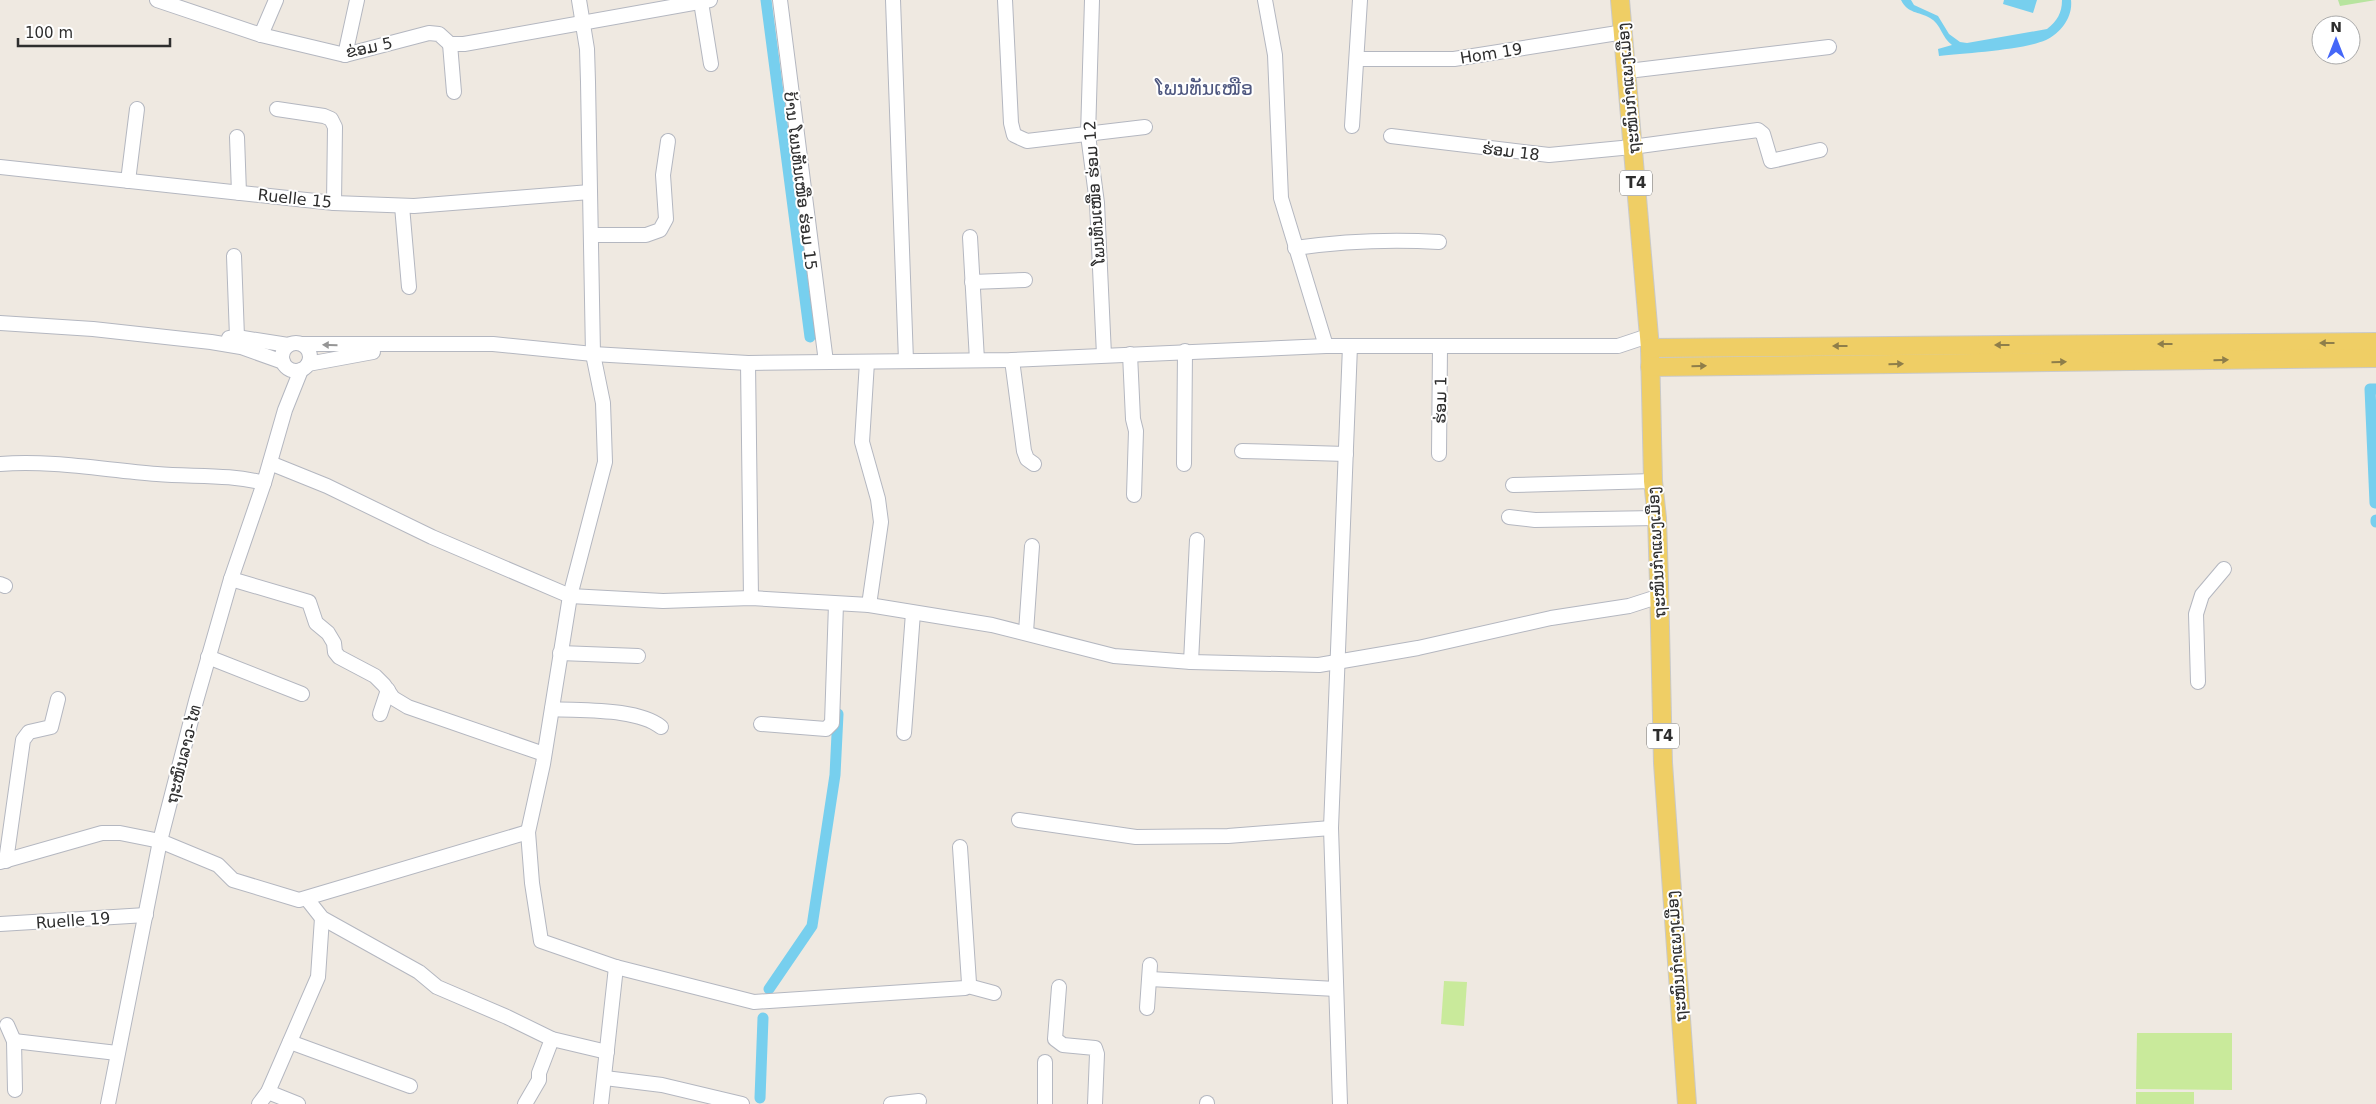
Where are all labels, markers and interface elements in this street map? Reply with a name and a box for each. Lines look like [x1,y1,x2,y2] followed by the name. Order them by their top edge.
[18,15,170,47] scale bar
[2311,15,2361,65] north arrow
[2330,19,2342,35] text: N
[1613,22,1644,155] street label: ຖະໜົນກຳແພງເມືອງ
[25,24,73,42] text: 100 m
[344,33,394,62] street label: ຂ່ອມ 5
[1459,39,1524,68] street label: Hom 19
[1154,76,1253,99] district label: ໂພນທັນເໜືອ
[780,91,821,271] street label: ບ້ານ ໂພນທັນເໜືອ ຮ່ອມ 15
[1080,120,1109,267] street label: ໂພນທັນເໜືອ ຮ່ອມ 12
[1481,139,1541,164] street label: ຮ່ອມ 18
[1620,170,1652,196] road number: T4
[257,185,333,212] street label: Ruelle 15
[2319,339,2335,347] one-way arrow
[322,340,338,348] one-way arrow
[2157,340,2173,348] one-way arrow
[1994,341,2010,349] one-way arrow
[1832,343,1848,351] one-way arrow
[2214,356,2230,364] one-way arrow
[2051,358,2067,366] one-way arrow
[1889,360,1905,368] one-way arrow
[1691,362,1707,370] one-way arrow
[1431,376,1450,424] street label: ຮ່ອມ 1
[1643,486,1669,619] street label: ຖະໜົນກຳແພງເມືອງ
[162,703,205,806] street label: ຖະໜົນລາວ-ໄທ
[1647,724,1679,748] road number: T4
[1662,890,1691,1023] street label: ຖະໜົນກຳແພງເມືອງ
[35,908,111,933] street label: Ruelle 19

